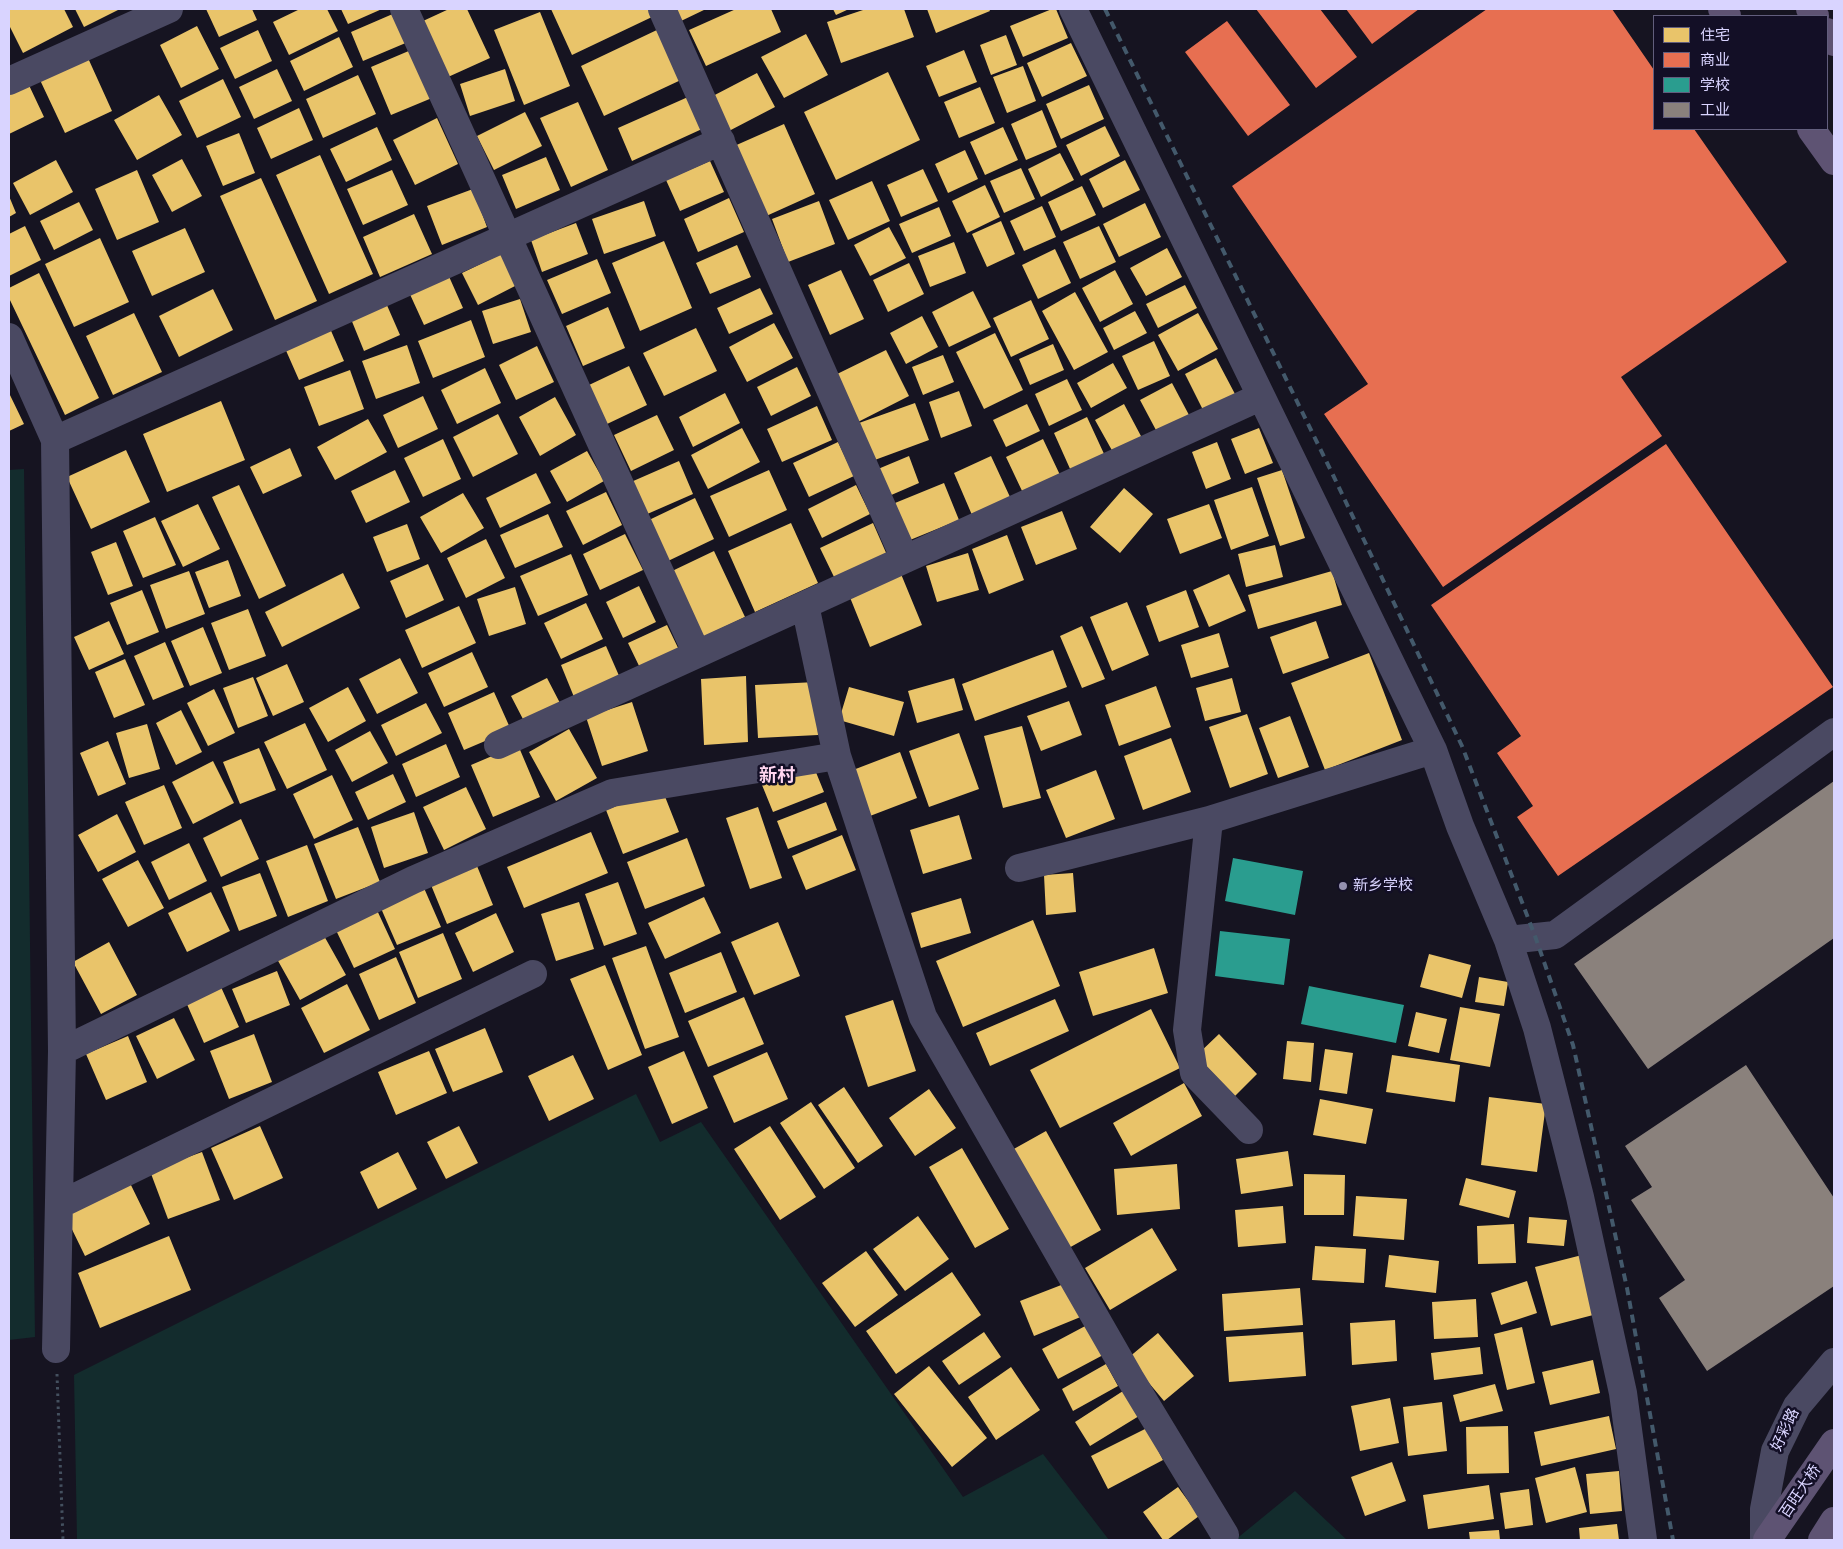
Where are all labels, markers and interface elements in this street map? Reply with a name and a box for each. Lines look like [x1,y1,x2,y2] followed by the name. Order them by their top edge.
[1653,15,1828,130] legend
[1700,24,1730,46] text: 住宅
[1700,49,1730,71] text: 商业
[1700,74,1730,96] text: 学校
[1700,99,1730,121] text: 工业
[759,766,795,788] district label: 新村
[1353,877,1413,895] place label: 新乡学校
[1337,880,1349,892] marker: 新乡学校
[1768,1406,1804,1454] street label: 好彩路
[1777,1462,1825,1522] street label: 百旺大桥

